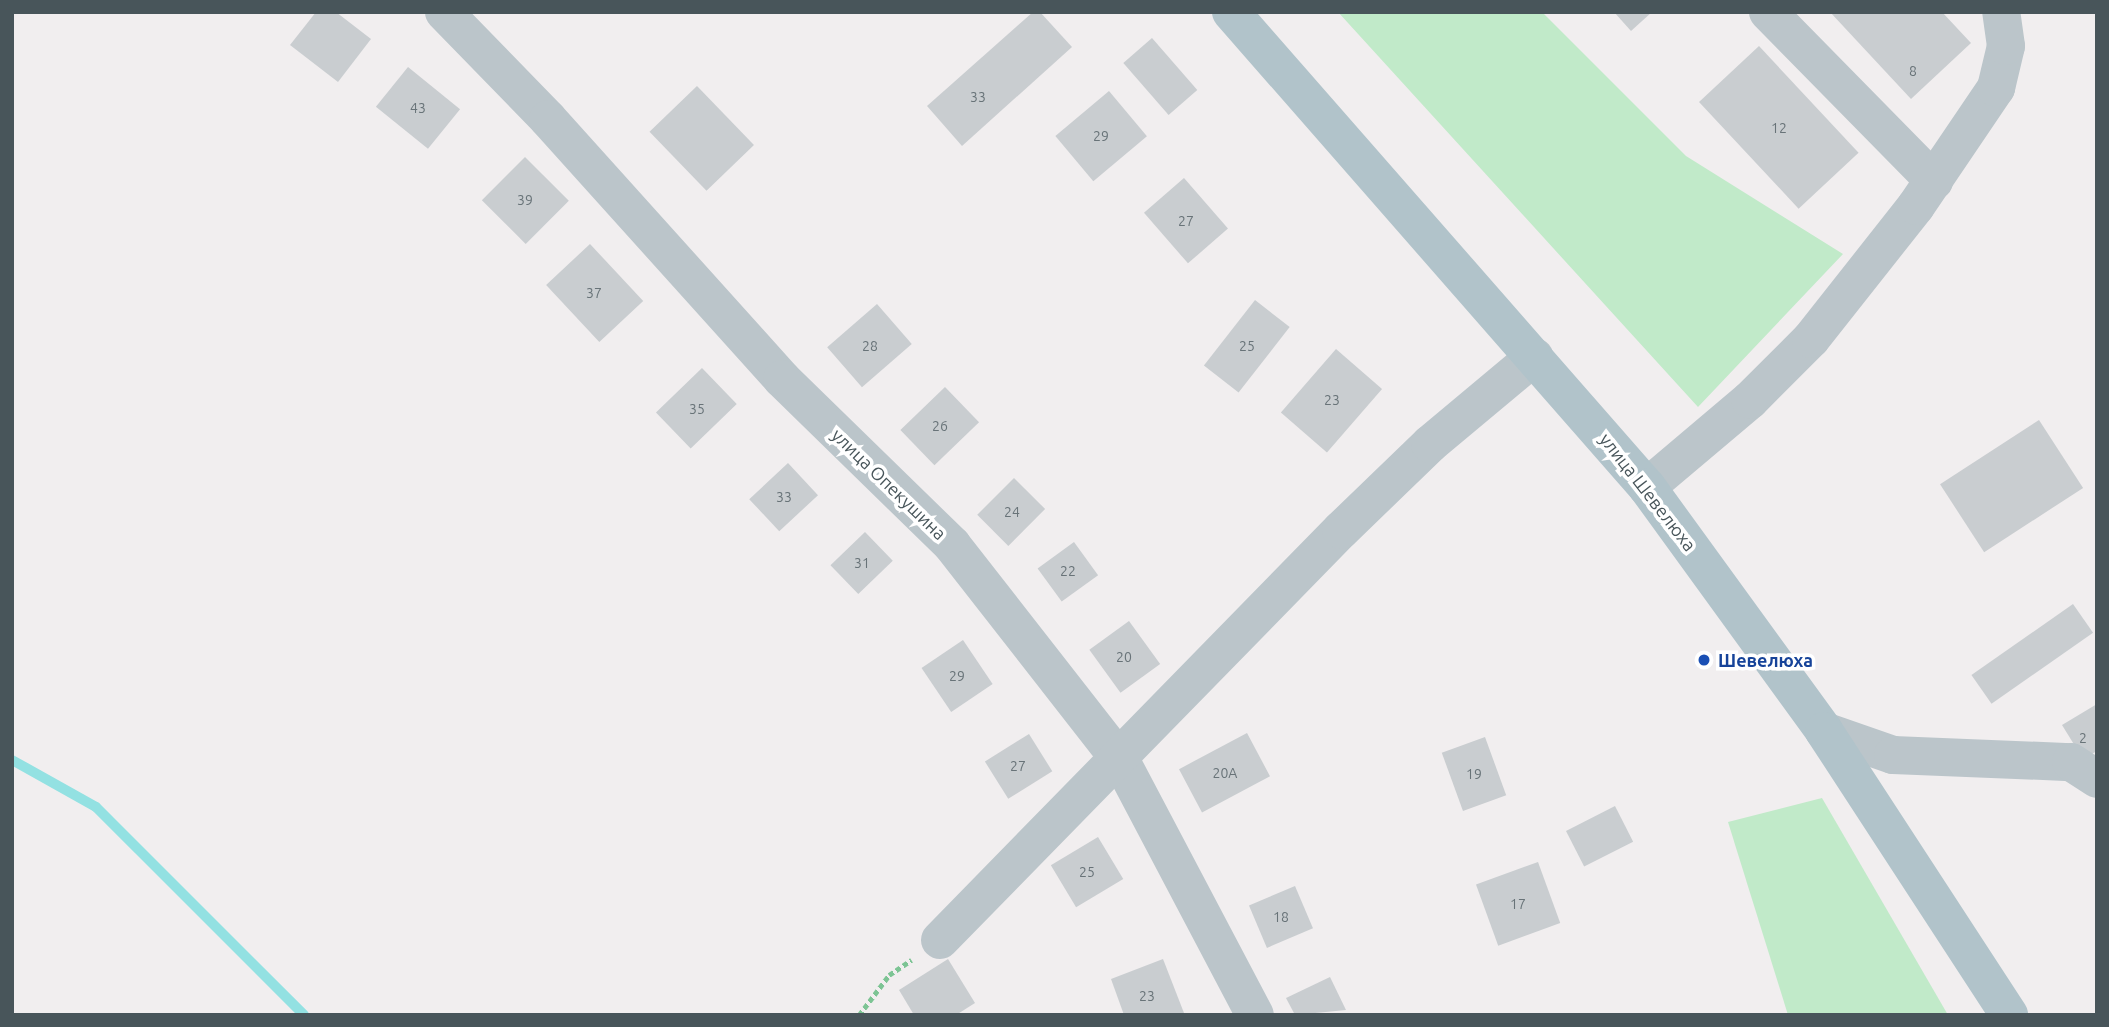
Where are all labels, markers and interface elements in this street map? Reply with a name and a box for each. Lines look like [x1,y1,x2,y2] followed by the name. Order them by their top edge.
[1909,63,1917,79] house number: 8
[970,89,986,105] house number: 33
[410,100,426,116] house number: 43
[1771,120,1787,136] house number: 12
[1093,128,1109,144] house number: 29
[517,192,533,208] house number: 39
[1178,213,1194,229] house number: 27
[586,285,602,301] house number: 37
[862,338,878,354] house number: 28
[1239,338,1255,354] house number: 25
[1324,392,1340,408] house number: 23
[689,401,705,417] house number: 35
[932,418,948,434] house number: 26
[827,424,951,544] street label: улица Опекушина
[1595,429,1701,555] street label: улица Шевелюха
[776,489,792,505] house number: 33
[1004,504,1020,520] house number: 24
[854,555,870,571] house number: 31
[1060,563,1076,579] house number: 22
[1116,649,1132,665] house number: 20
[1718,649,1813,671] place label: Шевелюха
[1696,652,1712,668] marker: Шевелюха
[949,668,965,684] house number: 29
[2079,730,2087,746] house number: 2
[1010,758,1026,774] house number: 27
[1213,765,1237,781] house number: 20А
[1466,766,1482,782] house number: 19
[1079,864,1095,880] house number: 25
[1510,896,1526,912] house number: 17
[1273,909,1289,925] house number: 18
[1139,988,1155,1004] house number: 23

